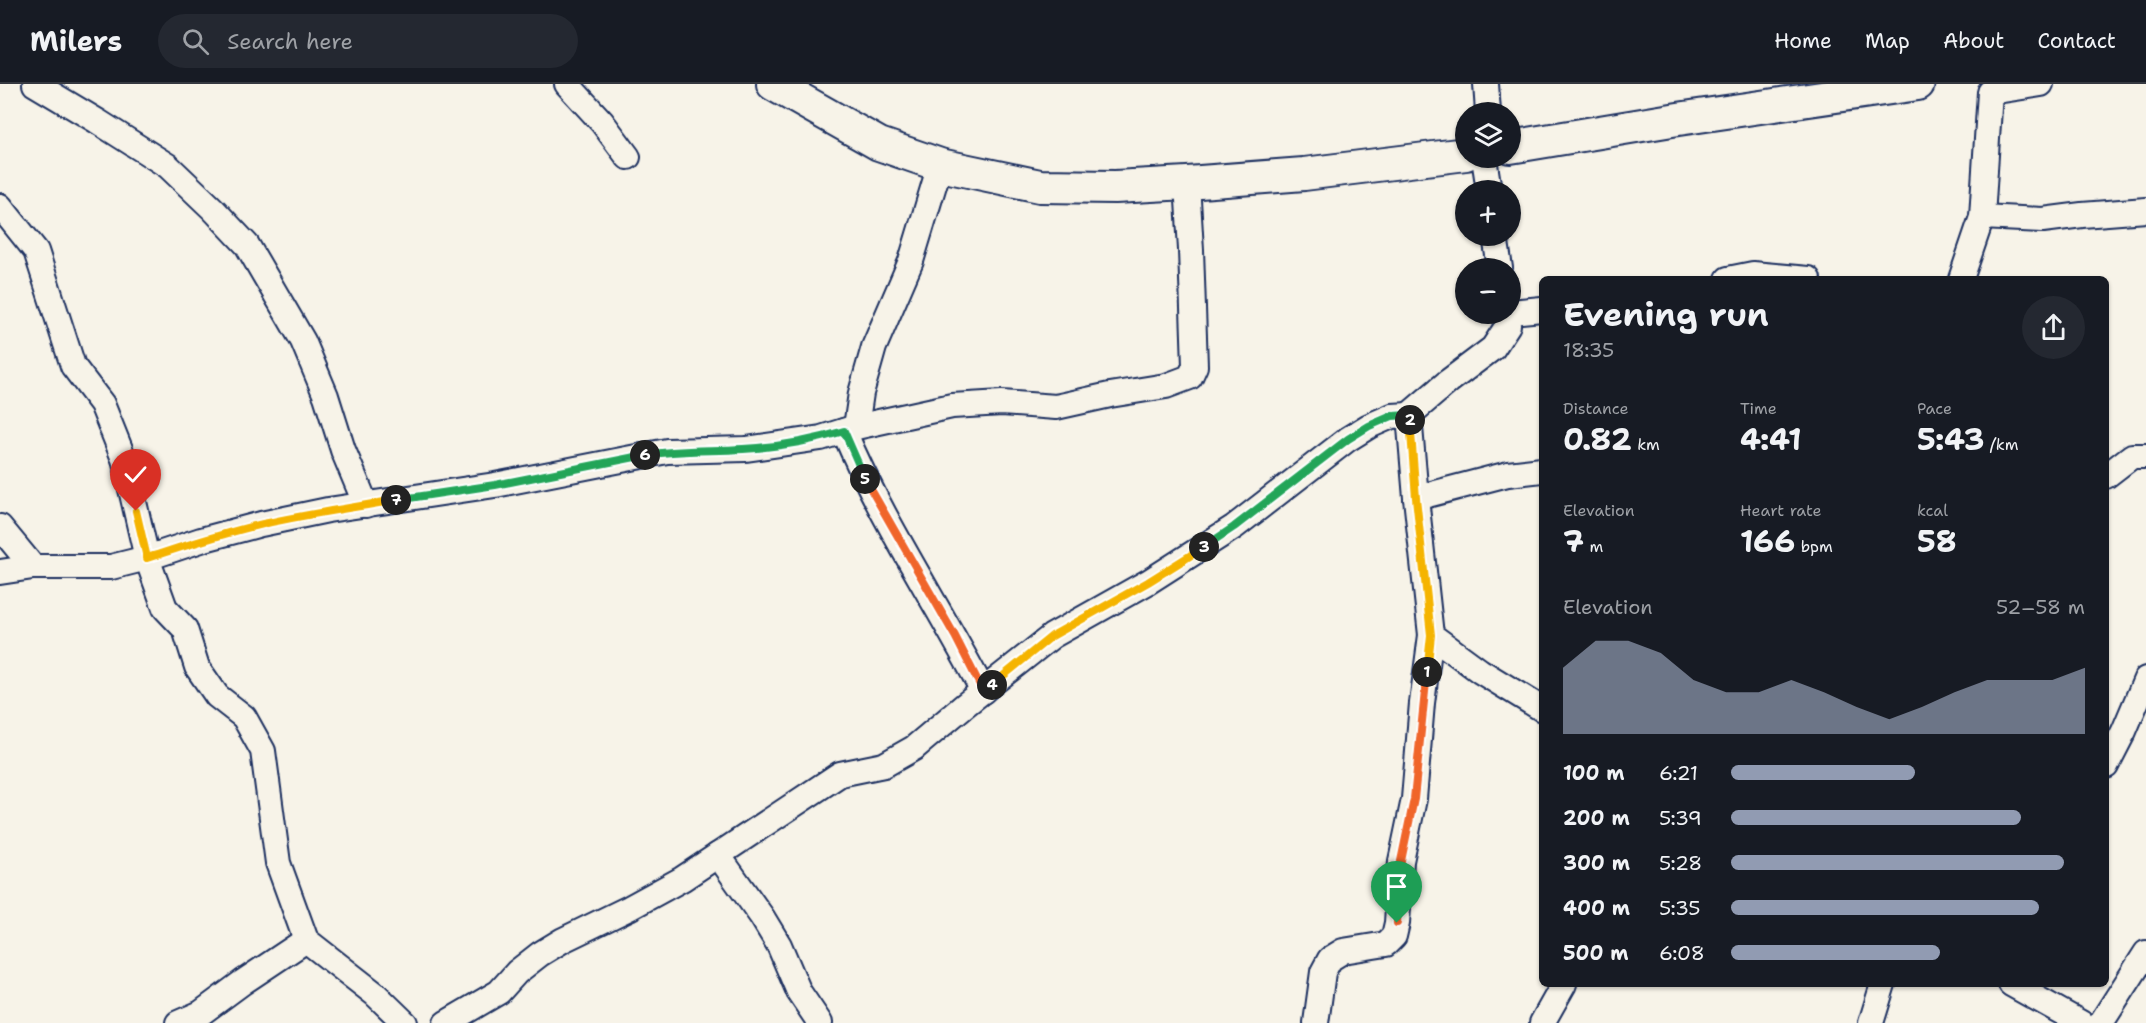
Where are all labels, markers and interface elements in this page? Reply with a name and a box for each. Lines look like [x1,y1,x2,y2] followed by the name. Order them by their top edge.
[158,14,578,68] search box
[30,22,122,60] text: Milers
[179,25,212,58] icon: search
[227,27,353,56] text: Search here
[1774,27,1832,55] text: Home
[1865,27,1910,55] text: Map
[1943,27,2004,55] text: About
[2037,27,2116,55] text: Contact
[1455,102,1521,324] map controls
[1455,102,1521,168] button: layers
[1455,180,1521,246] button: +
[1455,258,1521,324] button: −
[1563,292,1769,337] text: Evening run
[2022,296,2085,359] button: share
[1563,337,1614,363] text: 18:35
[1563,398,1629,419] text: Distance
[1740,398,1777,419] text: Time
[1917,398,1952,419] text: Pace
[1395,405,1425,435] pin: 2
[1404,409,1416,430] text: 2
[1563,419,1632,460] text: 0.82
[1740,419,1802,460] text: 4:41
[1917,419,1984,460] text: 5:43
[1632,434,1660,455] text: km
[1984,434,2018,455] text: /km
[630,440,660,470] pin: 6
[639,444,651,465] text: 6
[110,449,161,511] pin
[119,458,152,491] icon: check
[850,464,880,494] pin: 5
[860,468,870,489] text: 5
[381,485,411,515] pin: 7
[390,489,402,510] text: 7
[1563,500,1635,521] text: Elevation
[1740,500,1822,521] text: Heart rate
[1917,500,1948,521] text: kcal
[1563,521,1584,562] text: 7
[1740,521,1795,562] text: 166
[1917,521,1957,562] text: 58
[1189,532,1219,562] pin: 3
[1198,536,1210,557] text: 3
[1584,536,1603,557] text: m
[1795,536,1833,557] text: bpm
[1563,594,1653,620] text: Elevation
[1996,594,2085,620] text: 52–58 m
[1412,657,1442,687] pin: 1
[1423,661,1431,682] text: 1
[977,670,1007,700] pin: 4
[986,674,998,695] text: 4
[1563,760,1625,786] text: 100 m
[1659,760,1698,786] text: 6:21
[1563,805,1630,831] text: 200 m
[1659,805,1702,831] text: 5:39
[1563,850,1630,876] text: 300 m
[1659,850,1702,876] text: 5:28
[1371,861,1422,923] pin
[1380,870,1413,903] icon: arrive
[1563,895,1630,921] text: 400 m
[1659,895,1701,921] text: 5:35
[1563,940,1629,966] text: 500 m
[1659,940,1705,966] text: 6:08

